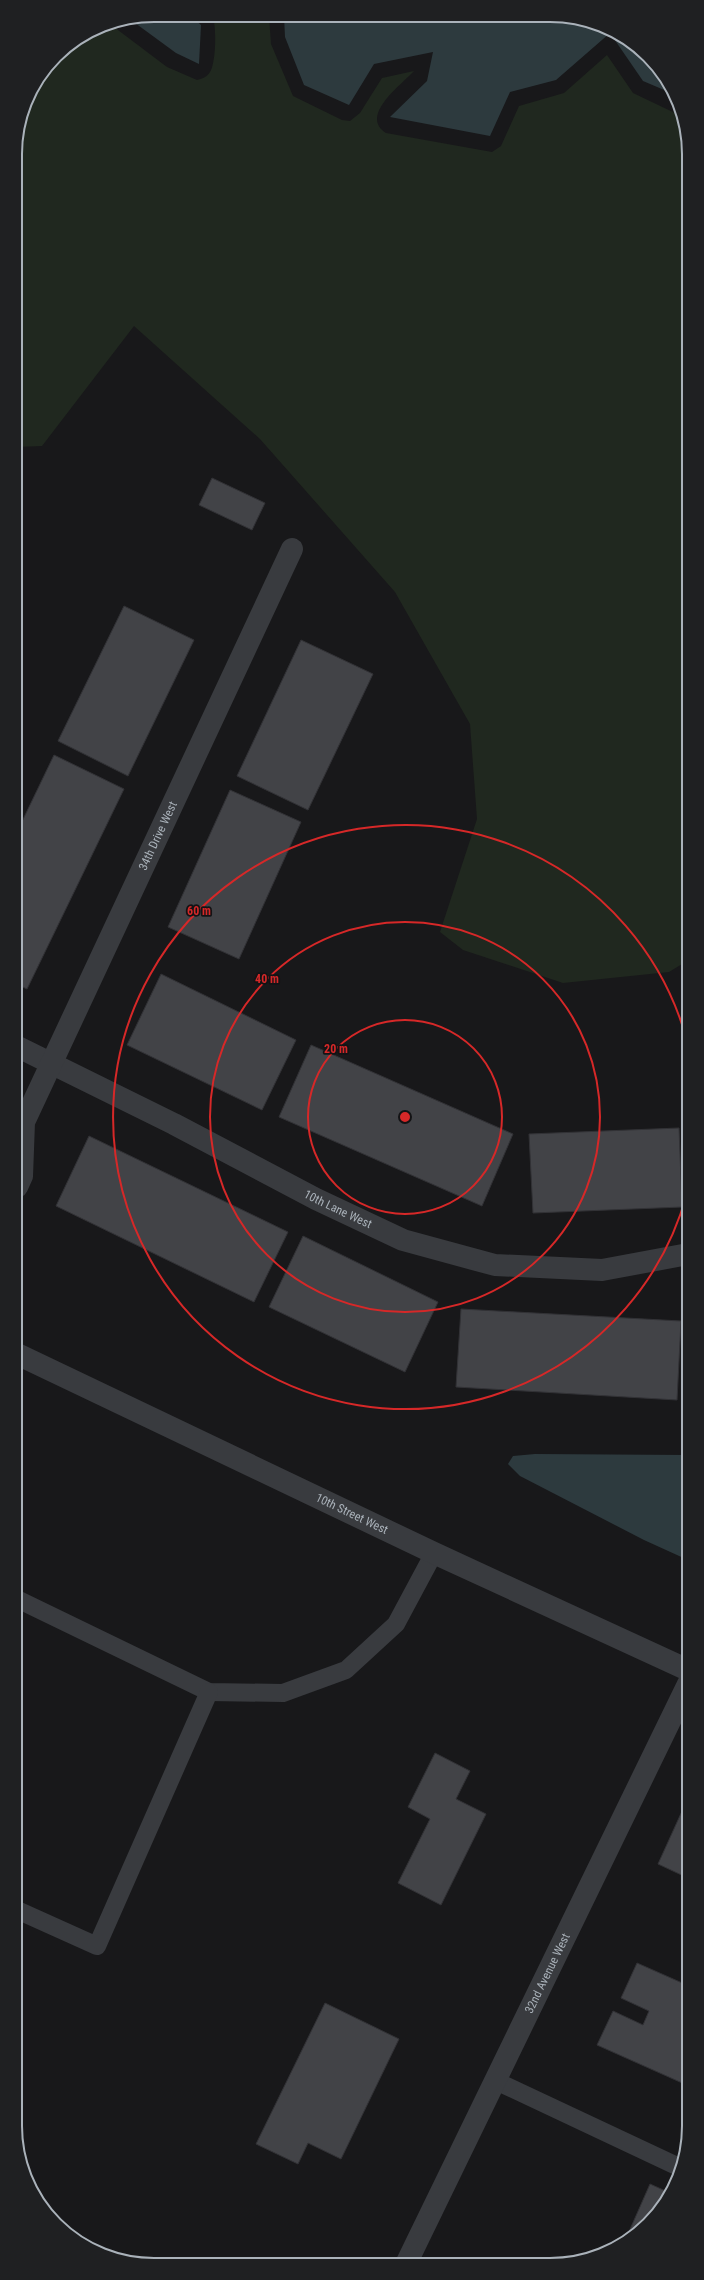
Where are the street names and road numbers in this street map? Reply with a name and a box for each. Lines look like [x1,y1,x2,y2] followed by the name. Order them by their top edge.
[136,799,180,873] street label: 34th Drive West
[302,1187,374,1231] street label: 10th Lane West
[313,1491,391,1537] street label: 10th Street West
[522,1931,573,2016] street label: 32nd Avenue West

